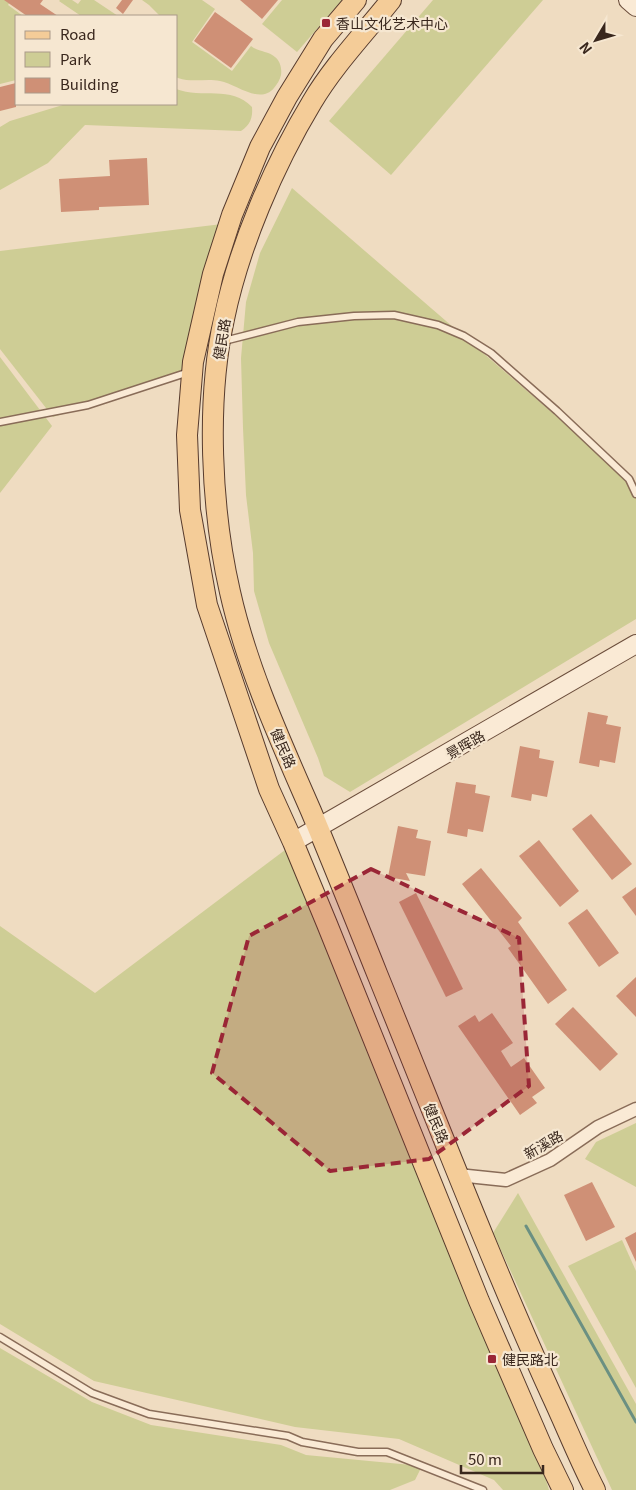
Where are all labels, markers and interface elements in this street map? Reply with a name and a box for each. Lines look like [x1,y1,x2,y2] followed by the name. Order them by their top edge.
[336,13,448,33] place label: 香山文化艺术中心
[15,15,178,105] legend
[571,15,621,65] north arrow
[320,17,332,29] marker: 香山文化艺术中心
[60,23,96,44] text: Road
[574,38,596,59] text: N
[60,48,92,69] text: Park
[60,73,119,94] text: Building
[208,317,234,361] street label: 健民路
[267,725,301,771] street label: 健民路
[442,725,488,763] street label: 景晖路
[420,1100,454,1146] street label: 健民路
[520,1125,566,1163] street label: 新溪路
[502,1349,558,1369] place label: 健民路北
[486,1353,498,1365] marker: 健民路北
[461,1442,544,1474] scale bar
[468,1448,502,1469] text: 50 m

